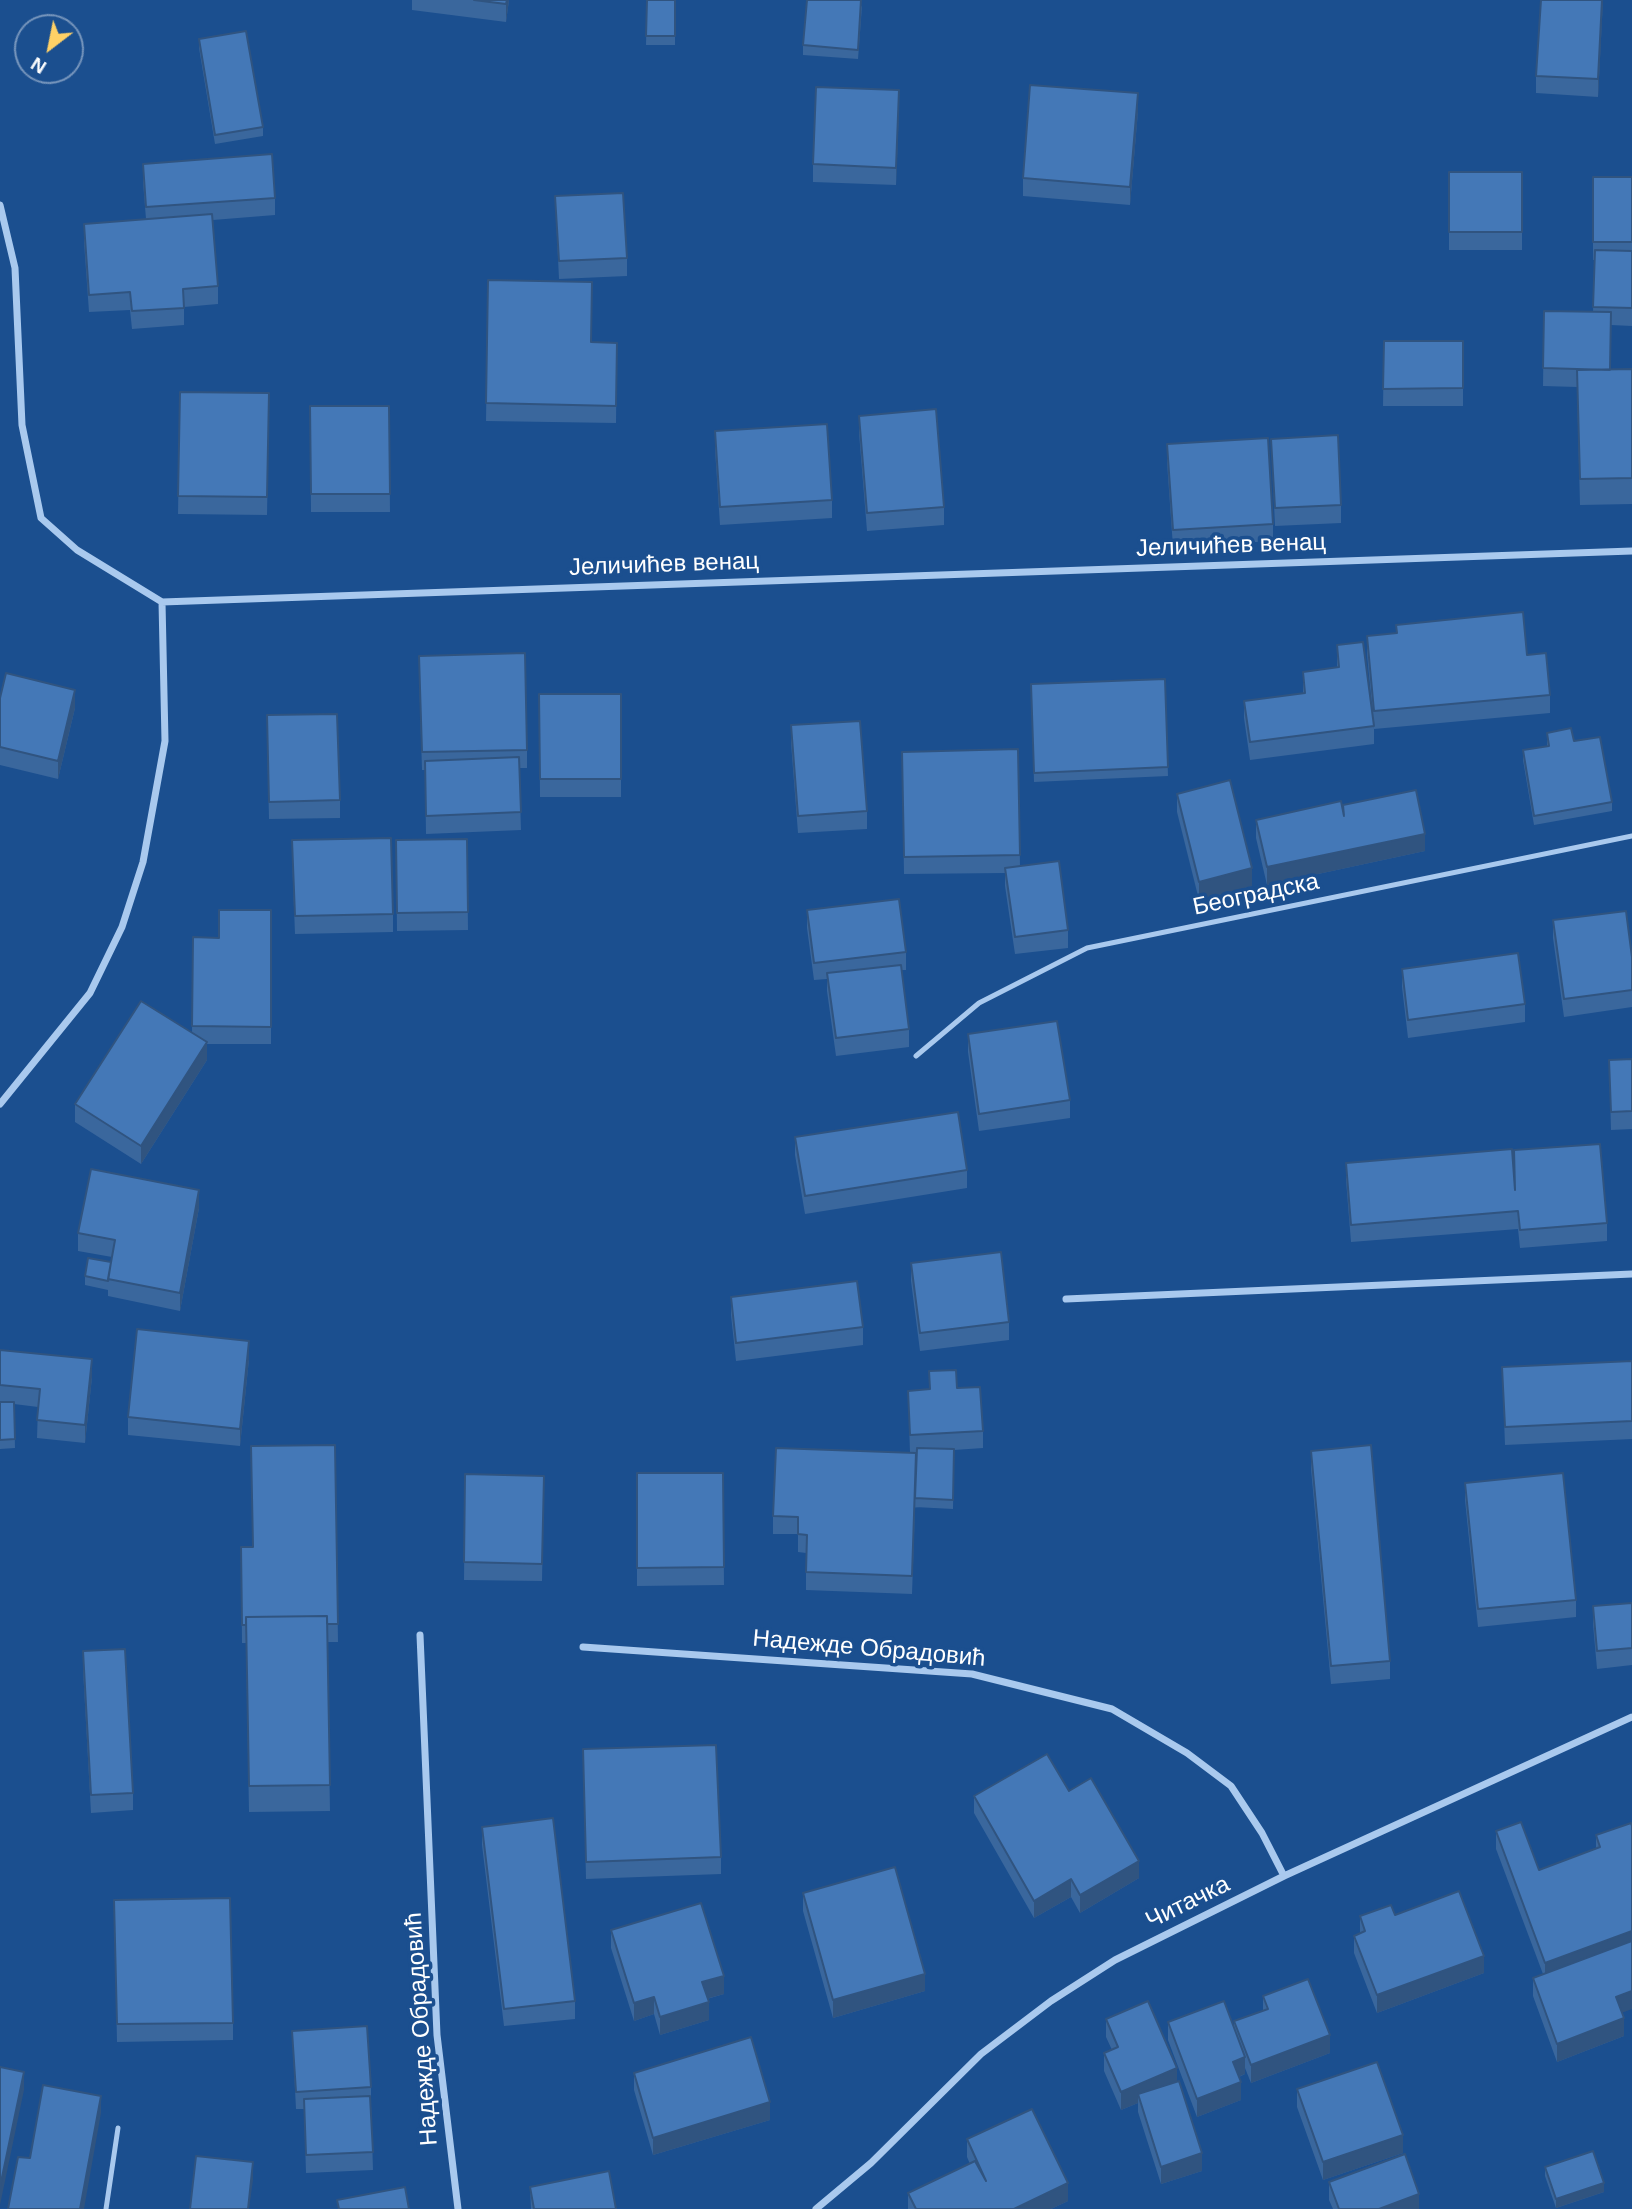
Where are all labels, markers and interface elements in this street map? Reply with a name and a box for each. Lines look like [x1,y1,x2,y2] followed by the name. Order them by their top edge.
[14,14,84,84] north arrow
[27,53,50,78] text: N
[1135,528,1327,564] street label: Јеличићев венац
[568,547,760,583] street label: Јеличићев венац
[1190,868,1322,922] street label: Београдска
[751,1624,987,1674] street label: Надежде Обрадовић
[1141,1870,1235,1936] street label: Читачка
[399,1911,445,2147] street label: Надежде Обрадовић

